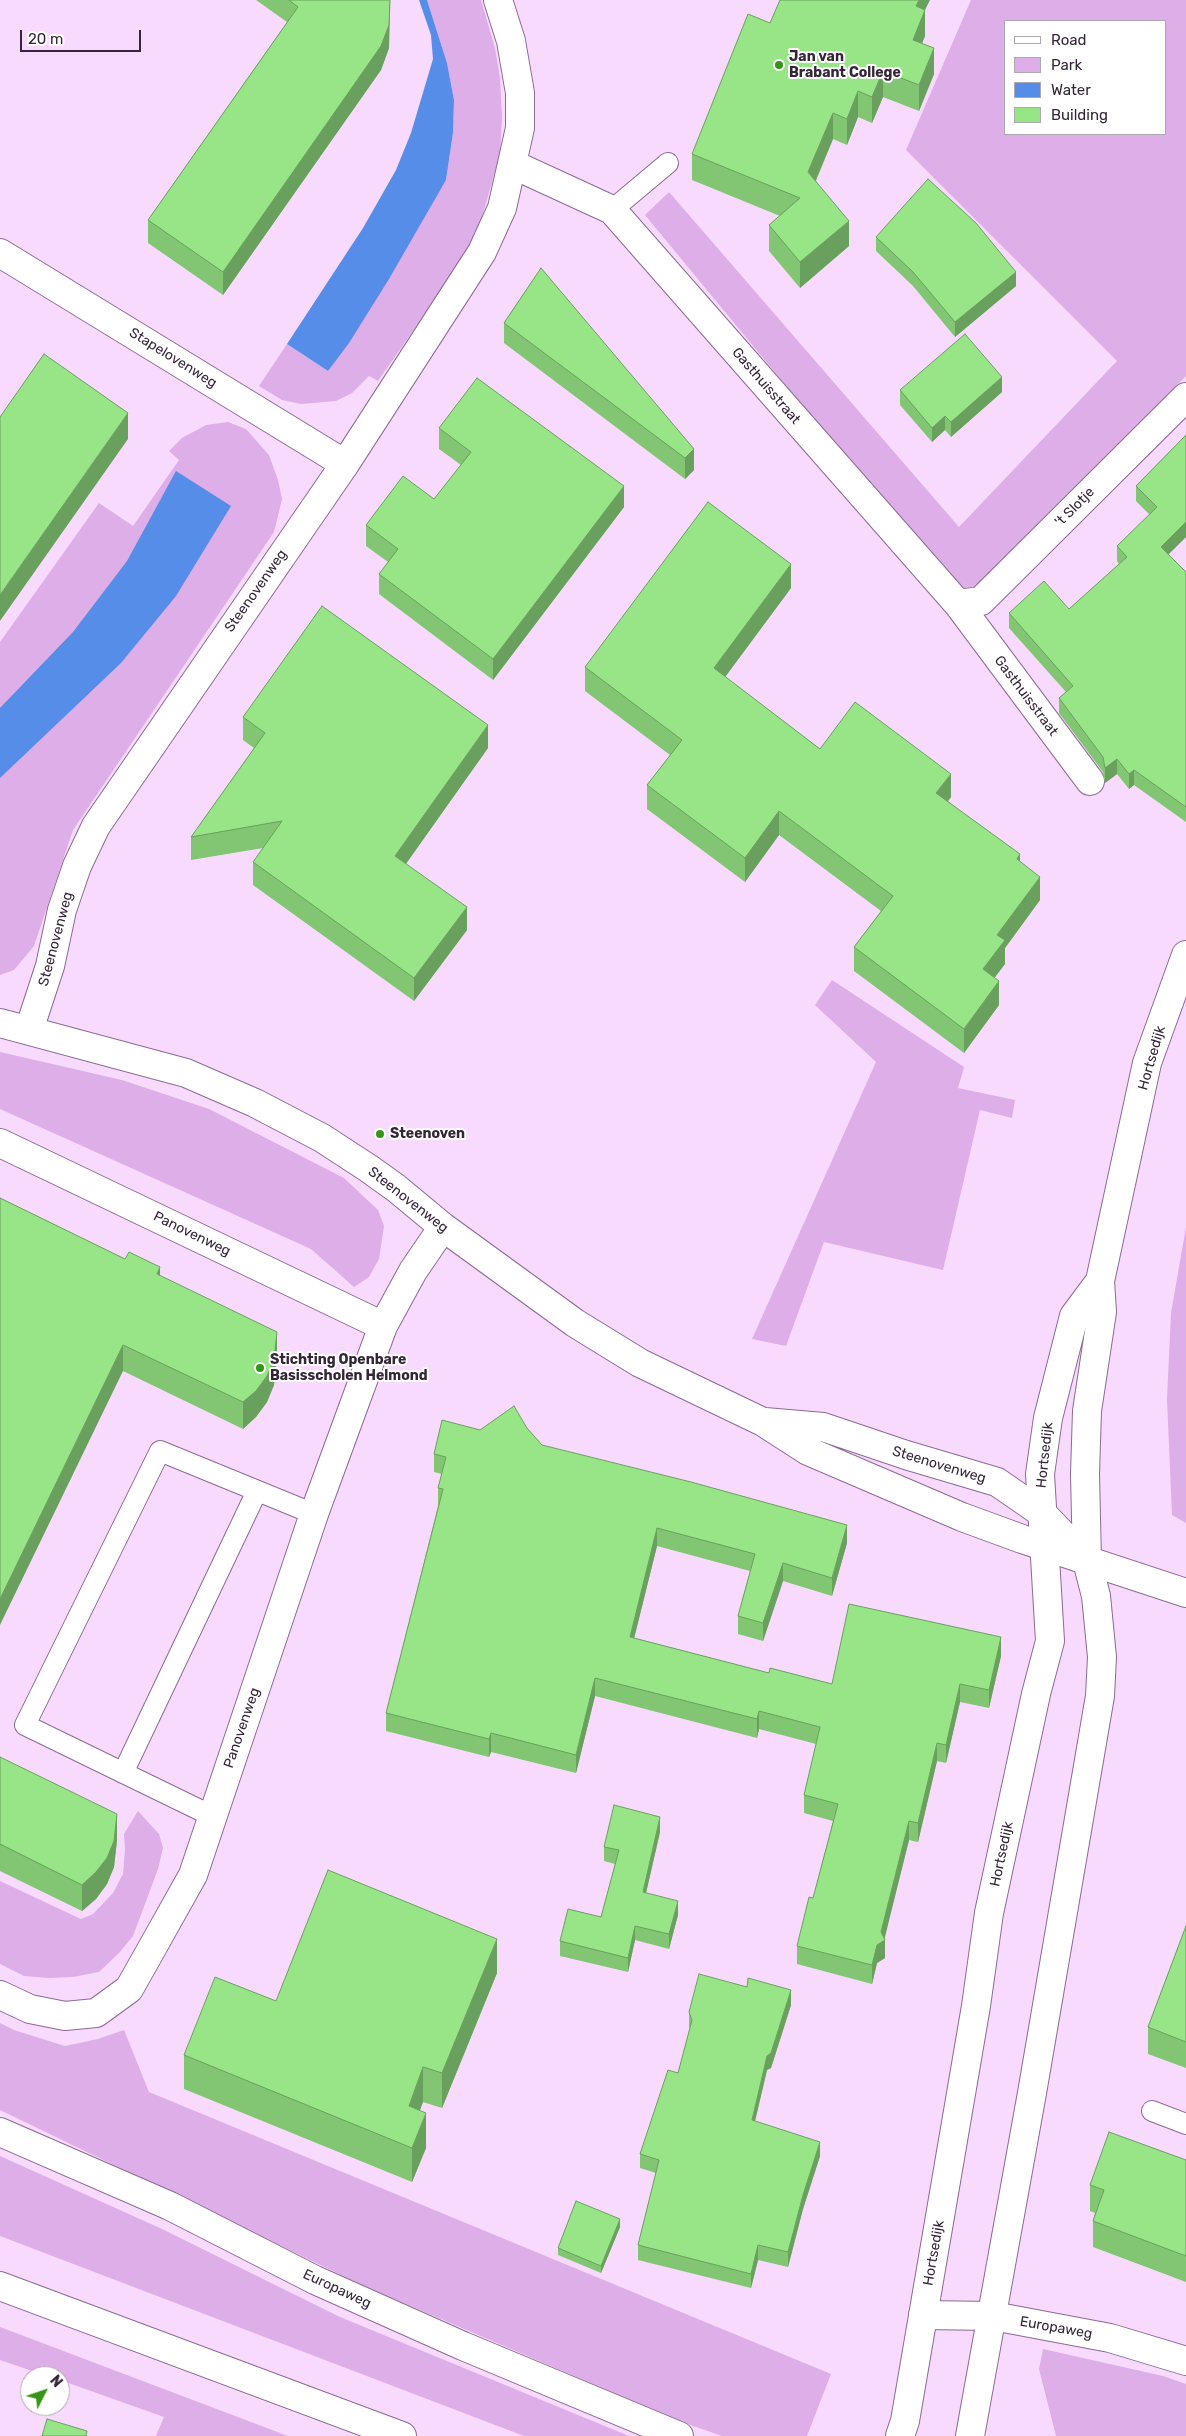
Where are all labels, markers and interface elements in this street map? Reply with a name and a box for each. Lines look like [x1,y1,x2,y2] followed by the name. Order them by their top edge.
[22,20,144,52] scale bar
[1004,20,1166,135] legend
[28,30,63,48] text: 20 m
[1051,31,1087,49] text: Road
[789,49,901,82] place label: Jan van Brabant College
[1051,56,1082,74] text: Park
[773,59,785,71] marker: Jan van Brabant College
[1051,81,1091,99] text: Water
[1051,106,1108,124] text: Building
[126,324,220,392] street label: Stapelovenweg
[728,344,804,428] street label: Gasthuisstraat
[1052,484,1098,530] street label: 't Slotje
[221,546,291,636] street label: Steenovenweg
[990,653,1062,739] street label: Gasthuisstraat
[35,890,77,988] street label: Steenovenweg
[1135,1024,1169,1092] street label: Hortsedijk
[390,1126,465,1142] place label: Steenoven
[374,1128,386,1140] marker: Steenoven
[365,1163,451,1237] street label: Steenovenweg
[151,1208,233,1260] street label: Panovenweg
[270,1352,428,1384] place label: Stichting Openbare Basisscholen Helmond
[254,1362,266,1374] marker: Stichting Openbare Basisscholen Helmond
[1033,1421,1057,1489] street label: Hortsedijk
[890,1443,988,1487] street label: Steenovenweg
[220,1686,264,1770] street label: Panovenweg
[987,1820,1017,1888] street label: Hortsedijk
[920,2219,948,2287] street label: Hortsedijk
[300,2266,374,2312] street label: Europaweg
[1018,2313,1094,2343] street label: Europaweg
[20,2366,70,2416] north arrow
[46,2372,66,2391] text: N

